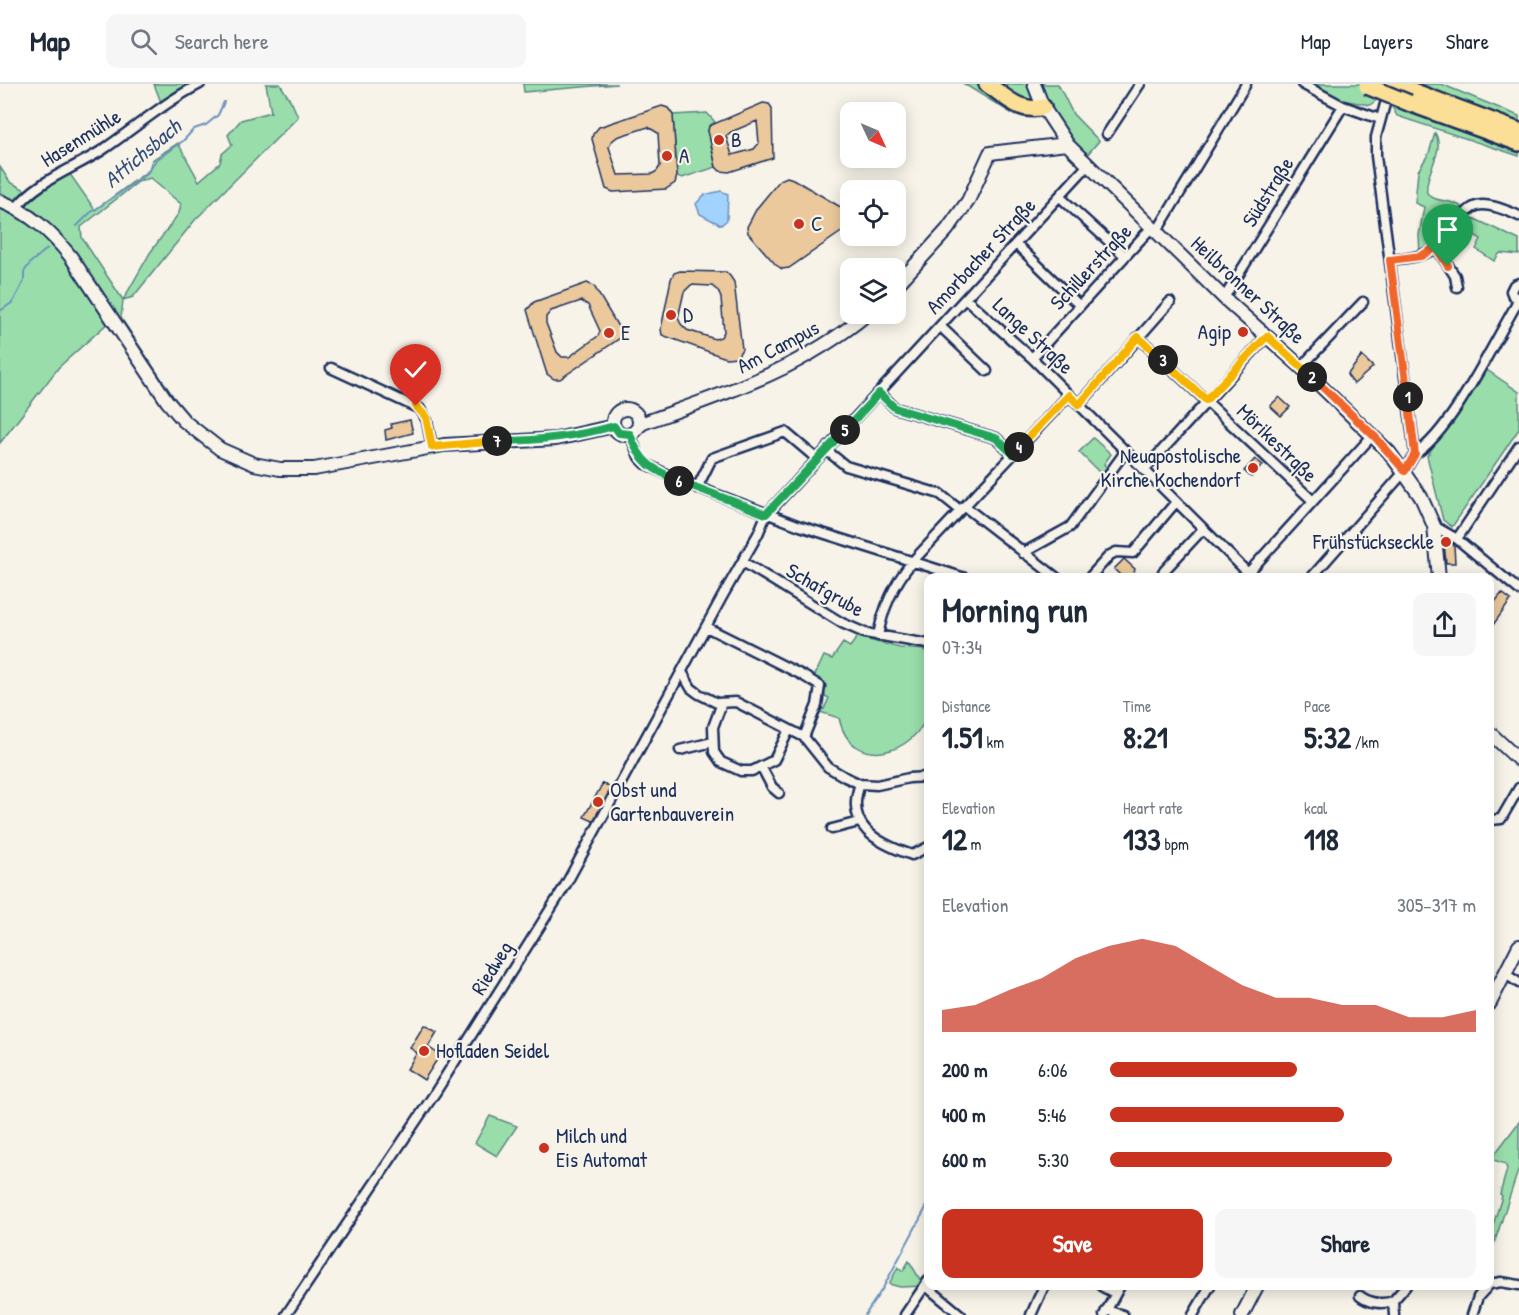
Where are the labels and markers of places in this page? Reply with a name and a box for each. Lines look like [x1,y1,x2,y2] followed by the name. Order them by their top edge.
[731,125,742,154] place label: B
[712,133,726,147] marker: B
[679,141,689,170] place label: A
[660,149,674,163] marker: A
[1422,204,1473,266] pin
[811,209,823,238] place label: C
[792,217,806,231] marker: C
[683,300,693,329] place label: D
[664,308,678,322] marker: D
[1198,317,1231,346] place label: Agip
[621,318,630,347] place label: E
[1236,325,1250,339] marker: Agip
[602,326,616,340] marker: E
[390,344,441,406] pin
[1148,345,1178,375] pin: 3
[1297,362,1327,392] pin: 2
[1393,382,1423,412] pin: 1
[830,415,860,445] pin: 5
[482,426,512,456] pin: 7
[1004,432,1034,462] pin: 4
[1101,441,1241,494] place label: Neuapostolische Kirche Kochendorf
[1246,461,1260,475] marker: Neuapostolische Kirche Kochendorf
[664,466,694,496] pin: 6
[1312,527,1434,556] place label: Frühstückseckle
[1439,535,1453,549] marker: Frühstückseckle
[610,775,734,828] place label: Obst und Gartenbauverein
[591,795,605,809] marker: Obst und Gartenbauverein
[436,1036,549,1065] place label: Hofladen Seidel
[417,1044,431,1058] marker: Hofladen Seidel
[556,1121,648,1174] place label: Milch und Eis Automat
[537,1141,551,1155] marker: Milch und Eis Automat

